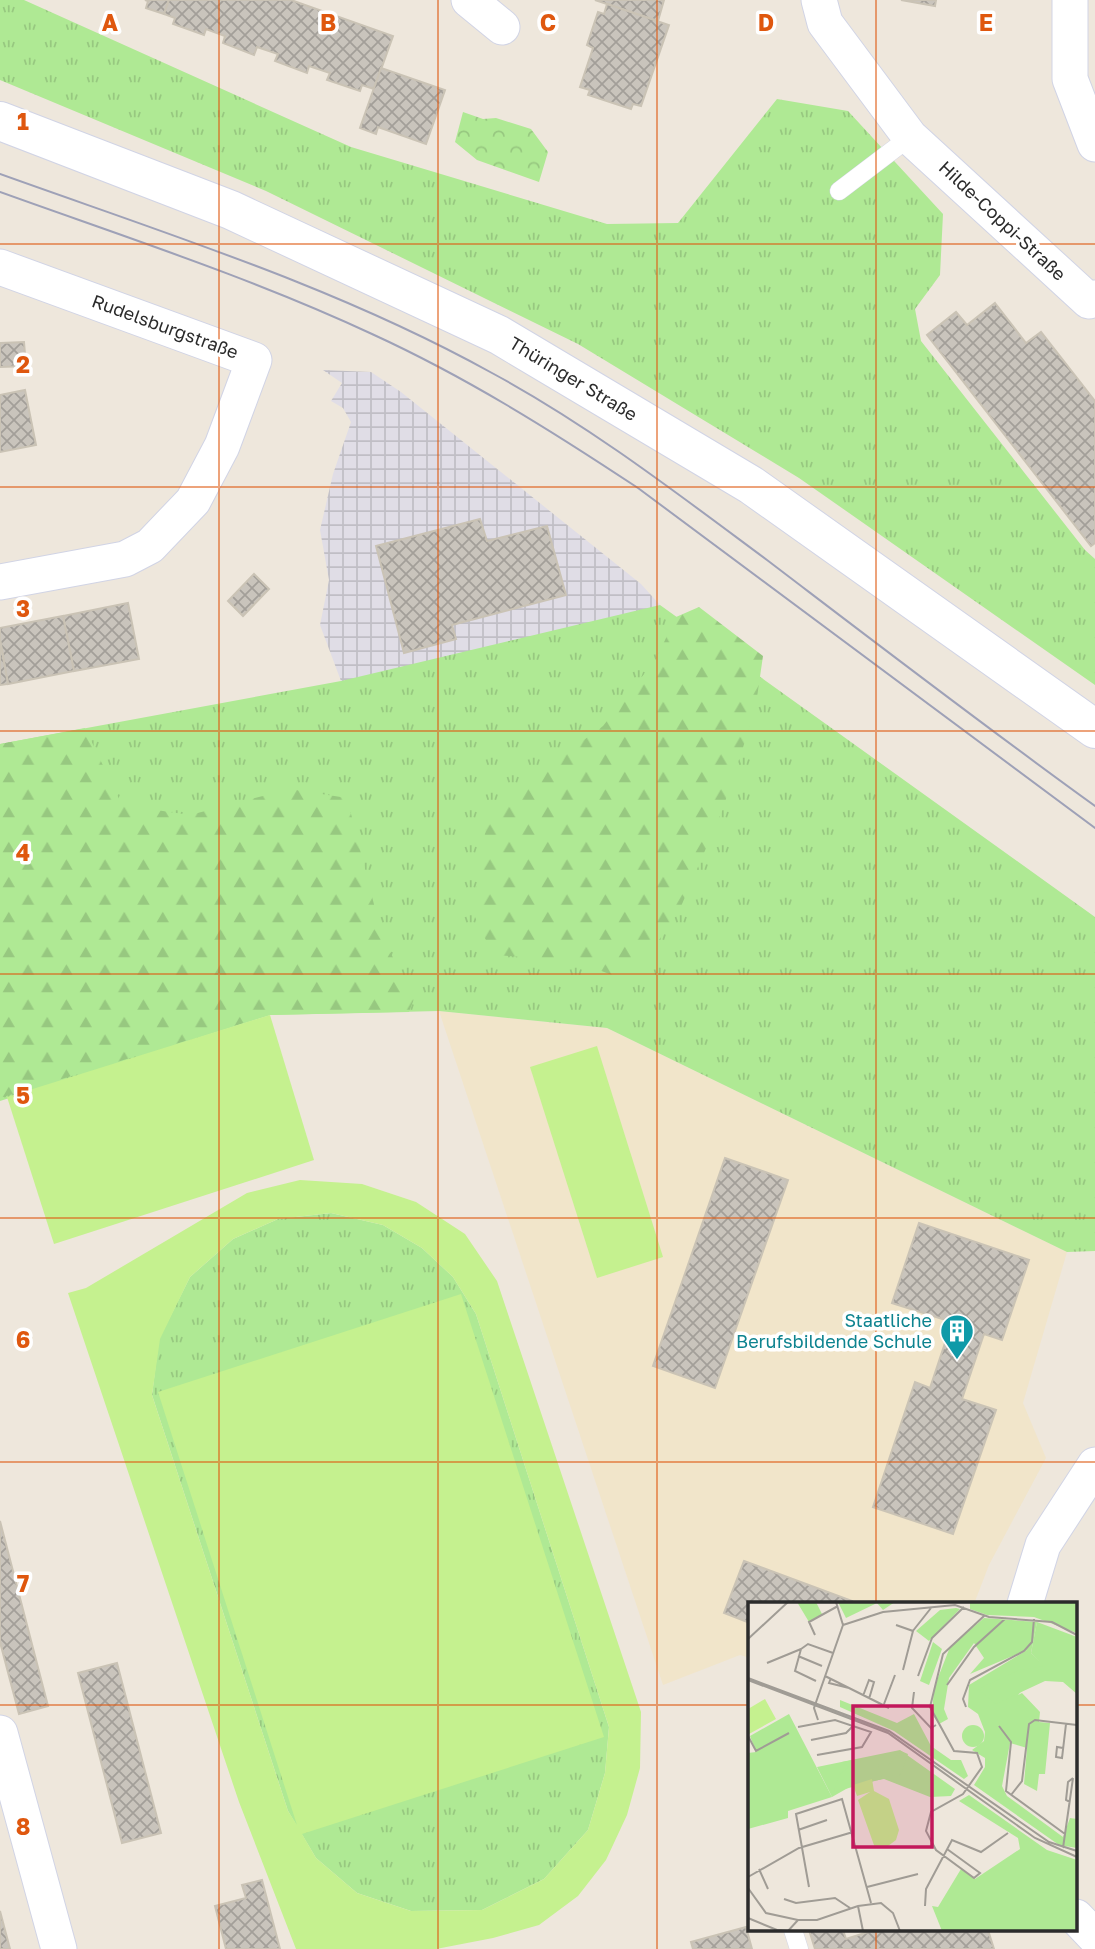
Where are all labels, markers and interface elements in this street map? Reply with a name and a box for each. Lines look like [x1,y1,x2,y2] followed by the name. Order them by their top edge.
[102,8,119,36] text: A
[320,8,336,36] text: B
[540,8,556,36] text: C
[758,8,774,36] text: D
[979,8,993,36] text: E
[17,107,29,135] text: 1
[935,156,1071,285] street label: Hilde-Coppi-Straße
[89,289,242,363] street label: Rudelsburgstraße
[506,331,641,425] street label: Thüringer Straße
[16,350,30,378] text: 2
[16,594,30,622] text: 3
[16,838,30,866] text: 4
[16,1081,30,1109] text: 5
[736,1309,932,1352] place label: Staatliche Berufsbildende Schule
[938,1312,976,1361] building icon: Staatliche Berufsbildende Schule
[16,1325,30,1353] text: 6
[17,1569,29,1597] text: 7
[748,1602,1078,1932] inset map
[16,1812,30,1840] text: 8

